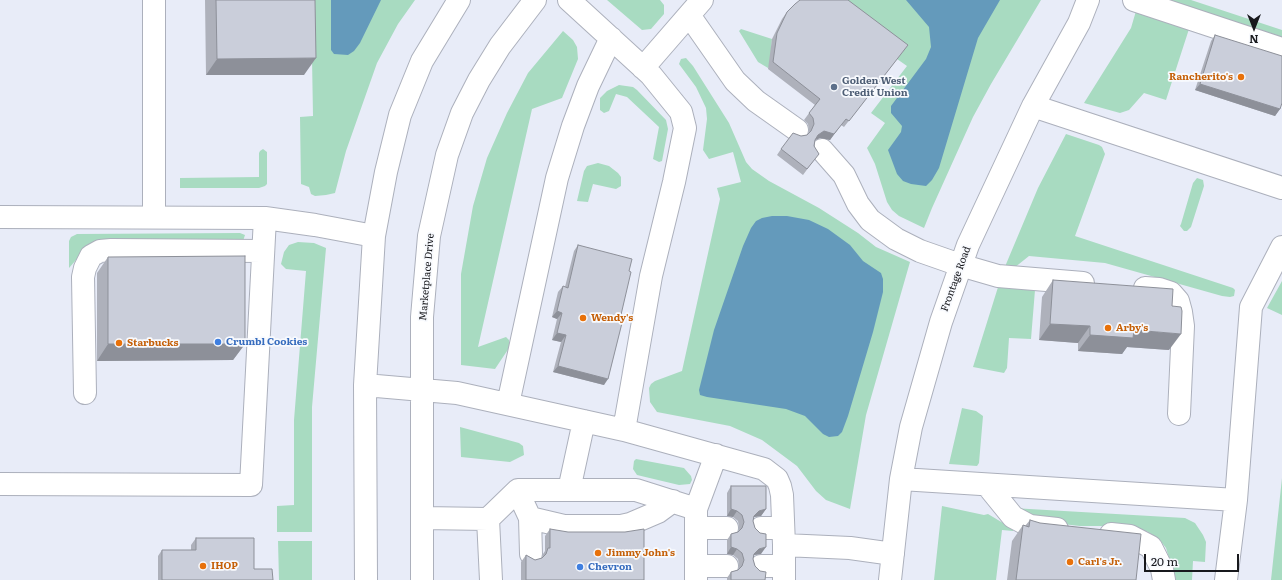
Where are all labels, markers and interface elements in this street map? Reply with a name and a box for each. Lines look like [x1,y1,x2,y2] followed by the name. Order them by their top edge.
[1234,8,1274,48] north arrow
[1249,32,1259,48] text: N
[1169,71,1233,83] place label: Rancherito's
[1236,72,1246,82] marker: Rancherito's
[842,75,908,98] place label: Golden West Credit Union
[829,82,839,92] marker: Golden West Credit Union
[417,233,437,321] street label: Marketplace Drive
[939,245,973,313] street label: Frontage Road
[591,312,633,324] place label: Wendy's
[578,313,588,323] marker: Wendy's
[1116,322,1148,334] place label: Arby's
[1103,323,1113,333] marker: Arby's
[226,336,307,348] place label: Crumbl Cookies
[127,337,179,349] place label: Starbucks
[213,337,223,347] marker: Crumbl Cookies
[114,338,124,348] marker: Starbucks
[1146,546,1241,572] scale bar
[606,547,675,559] place label: Jimmy John's
[593,548,603,558] marker: Jimmy John's
[1151,552,1178,570] text: 20 m
[1078,556,1122,568] place label: Carl's Jr.
[1065,557,1075,567] marker: Carl's Jr.
[211,560,238,572] place label: IHOP
[198,561,208,571] marker: IHOP
[588,561,632,573] place label: Chevron
[575,562,585,572] marker: Chevron

